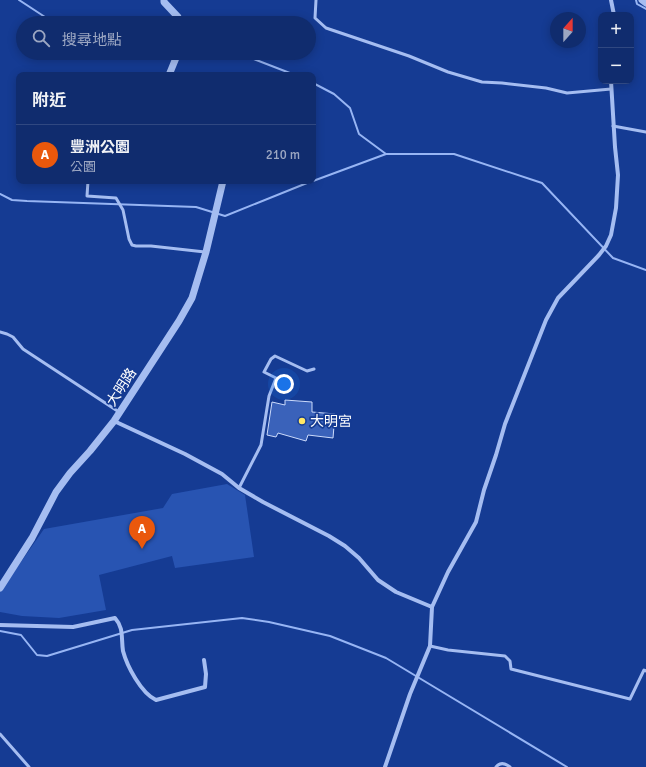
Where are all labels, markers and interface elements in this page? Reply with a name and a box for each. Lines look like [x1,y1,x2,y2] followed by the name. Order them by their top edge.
[550,12,586,48] north arrow
[598,12,634,84] map controls
[598,12,634,48] button: +
[16,16,316,60] search box
[30,27,52,49] icon: search
[62,31,122,49] text: 搜尋地點
[598,48,634,84] button: −
[32,90,66,111] text: 附近
[70,138,130,156] text: 豐洲公園
[41,147,49,163] text: A
[266,147,300,163] text: 210 m
[70,159,96,175] text: 公園
[103,365,140,410] street label: 大明路
[274,374,294,394] your location
[310,413,352,430] place label: 大明宮
[297,416,307,426] marker: 大明宮
[129,516,155,549] pin: A

